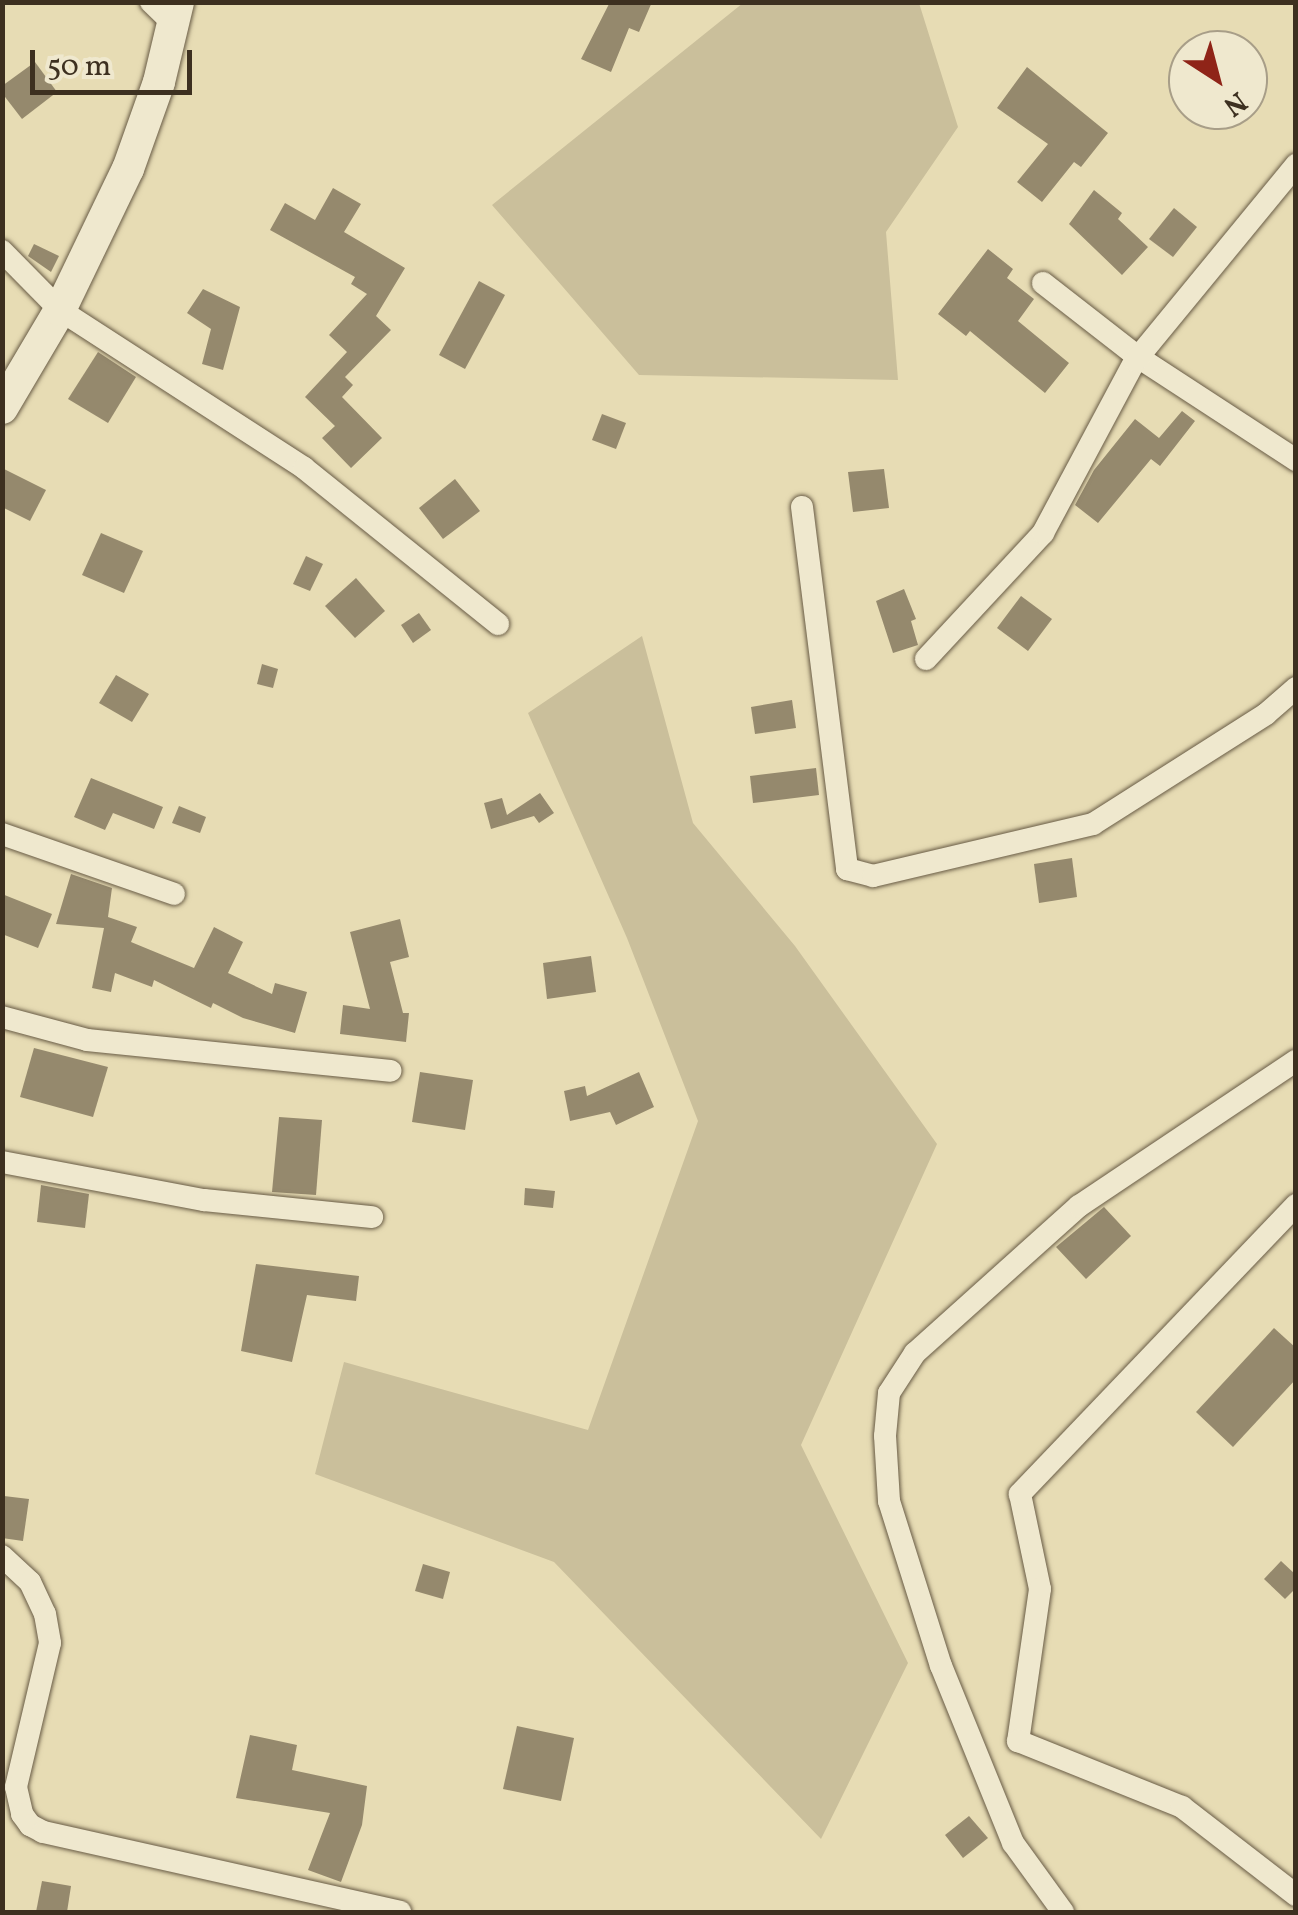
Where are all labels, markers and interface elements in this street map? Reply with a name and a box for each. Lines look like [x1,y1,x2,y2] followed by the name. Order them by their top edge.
[35,30,198,92] scale bar
[1168,30,1268,130] north arrow
[47,46,111,88] text: 50 m
[1215,81,1254,125] text: N

